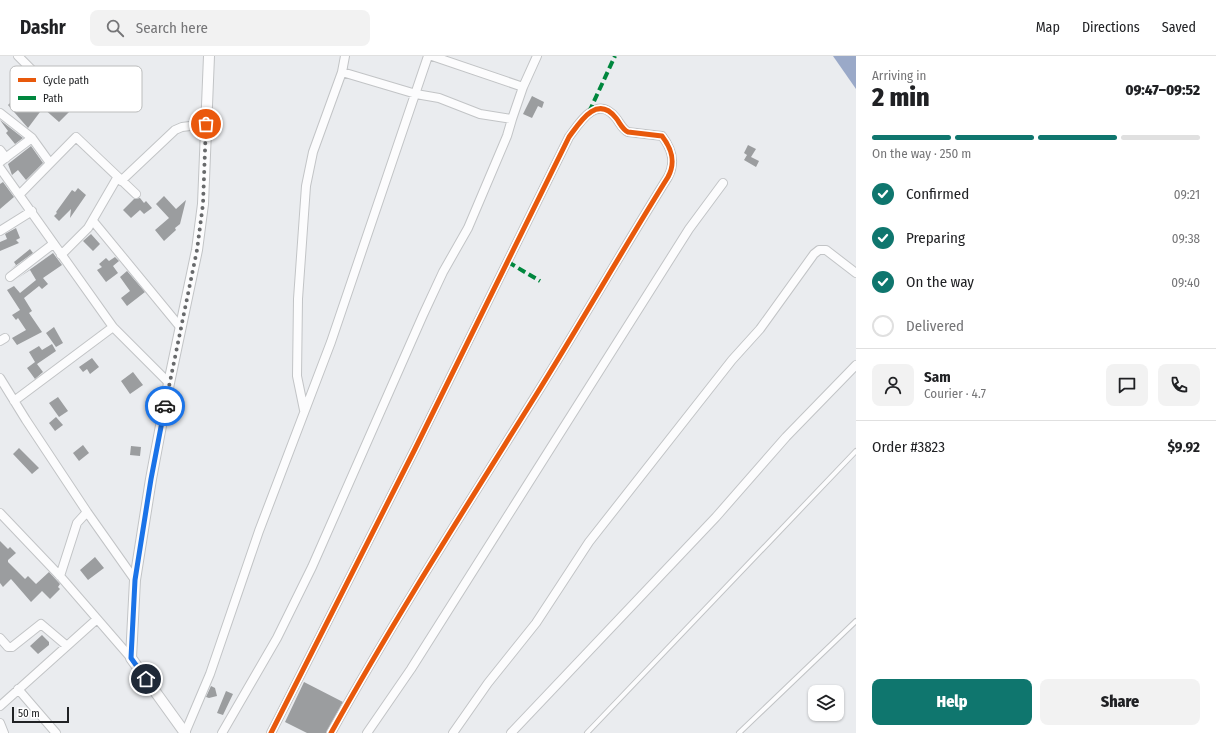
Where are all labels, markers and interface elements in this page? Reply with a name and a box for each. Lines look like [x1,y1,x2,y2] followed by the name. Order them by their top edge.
[90,10,370,46] search box
[20,16,66,39] text: Dashr
[104,17,126,39] icon: search
[136,19,208,37] text: Search here
[1036,19,1060,36] text: Map
[1082,19,1140,36] text: Directions
[1162,19,1196,36] text: Saved
[10,66,142,112] legend
[872,68,926,83] text: Arriving in
[43,74,89,87] text: Cycle path
[1125,81,1200,99] text: 09:47–09:52
[872,82,930,113] text: 2 min
[43,92,63,105] text: Path
[189,107,223,141] pin
[195,113,217,135] icon: bag
[872,146,971,161] text: On the way · 250 m
[872,183,894,205] icon: check
[906,185,969,203] text: Confirmed
[1174,187,1200,202] text: 09:21
[872,227,894,249] icon: check
[906,229,965,247] text: Preparing
[1172,231,1200,246] text: 09:38
[872,271,894,293] icon: check
[906,273,974,291] text: On the way
[1171,275,1200,290] text: 09:40
[906,317,964,335] text: Delivered
[872,364,914,406] button: person
[1106,364,1148,406] button: chat
[1158,364,1200,406] button: phone
[924,368,951,386] text: Sam
[145,386,185,426] courier
[924,386,986,401] text: Courier · 4.7
[154,395,176,417] icon: car
[872,438,945,456] text: Order #3823
[1167,438,1200,456] text: $9.92
[129,662,163,696] pin
[135,668,157,690] icon: home
[872,679,1032,725] button: Help
[1040,679,1200,725] button: Share
[808,685,844,721] map controls
[808,685,844,721] button: layers
[12,705,69,724] scale bar
[18,707,40,720] text: 50 m

